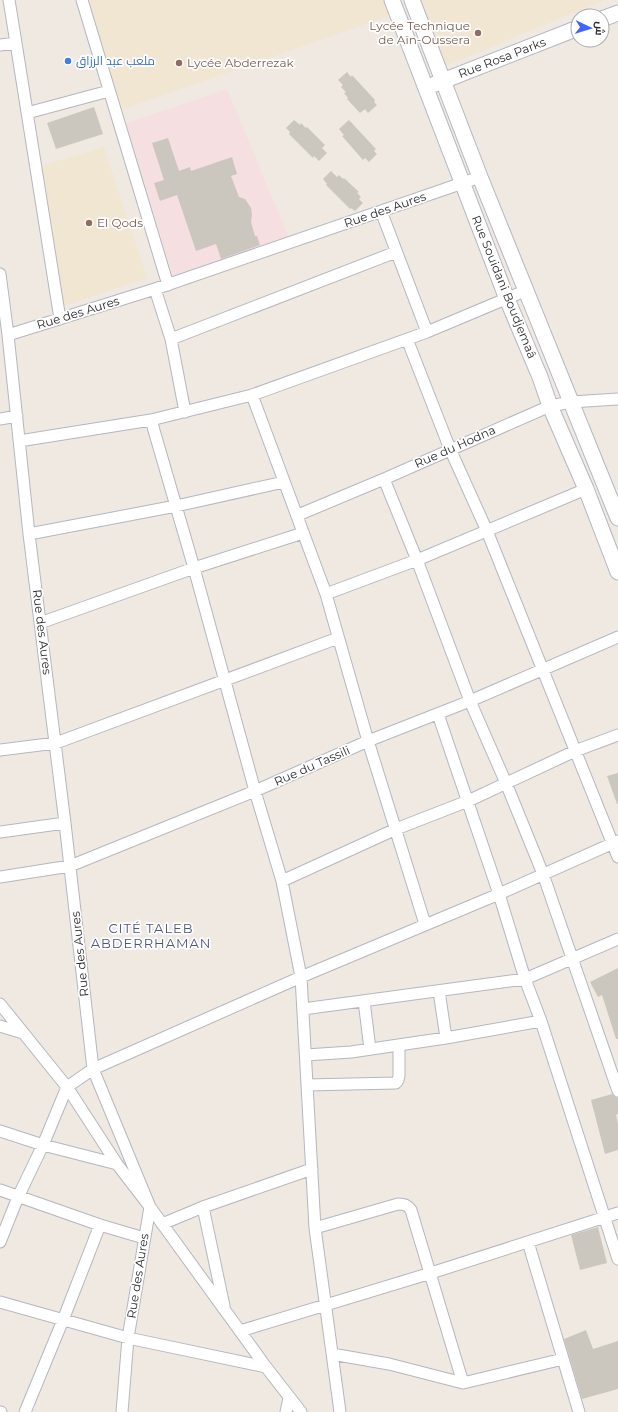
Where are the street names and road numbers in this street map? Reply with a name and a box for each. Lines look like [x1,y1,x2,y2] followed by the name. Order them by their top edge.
[456,34,548,81] street label: Rue Rosa Parks
[342,188,428,231] street label: Rue des Aures
[469,213,540,361] street label: Rue Souidani Boudjemaâ
[35,293,121,332] street label: Rue des Aures
[412,422,498,471] street label: Rue du Hodna
[30,588,55,676] street label: Rue des Aures
[272,742,352,789] street label: Rue du Tassili
[68,910,91,998] street label: Rue des Aures
[123,1232,152,1319] street label: Rue des Aures

